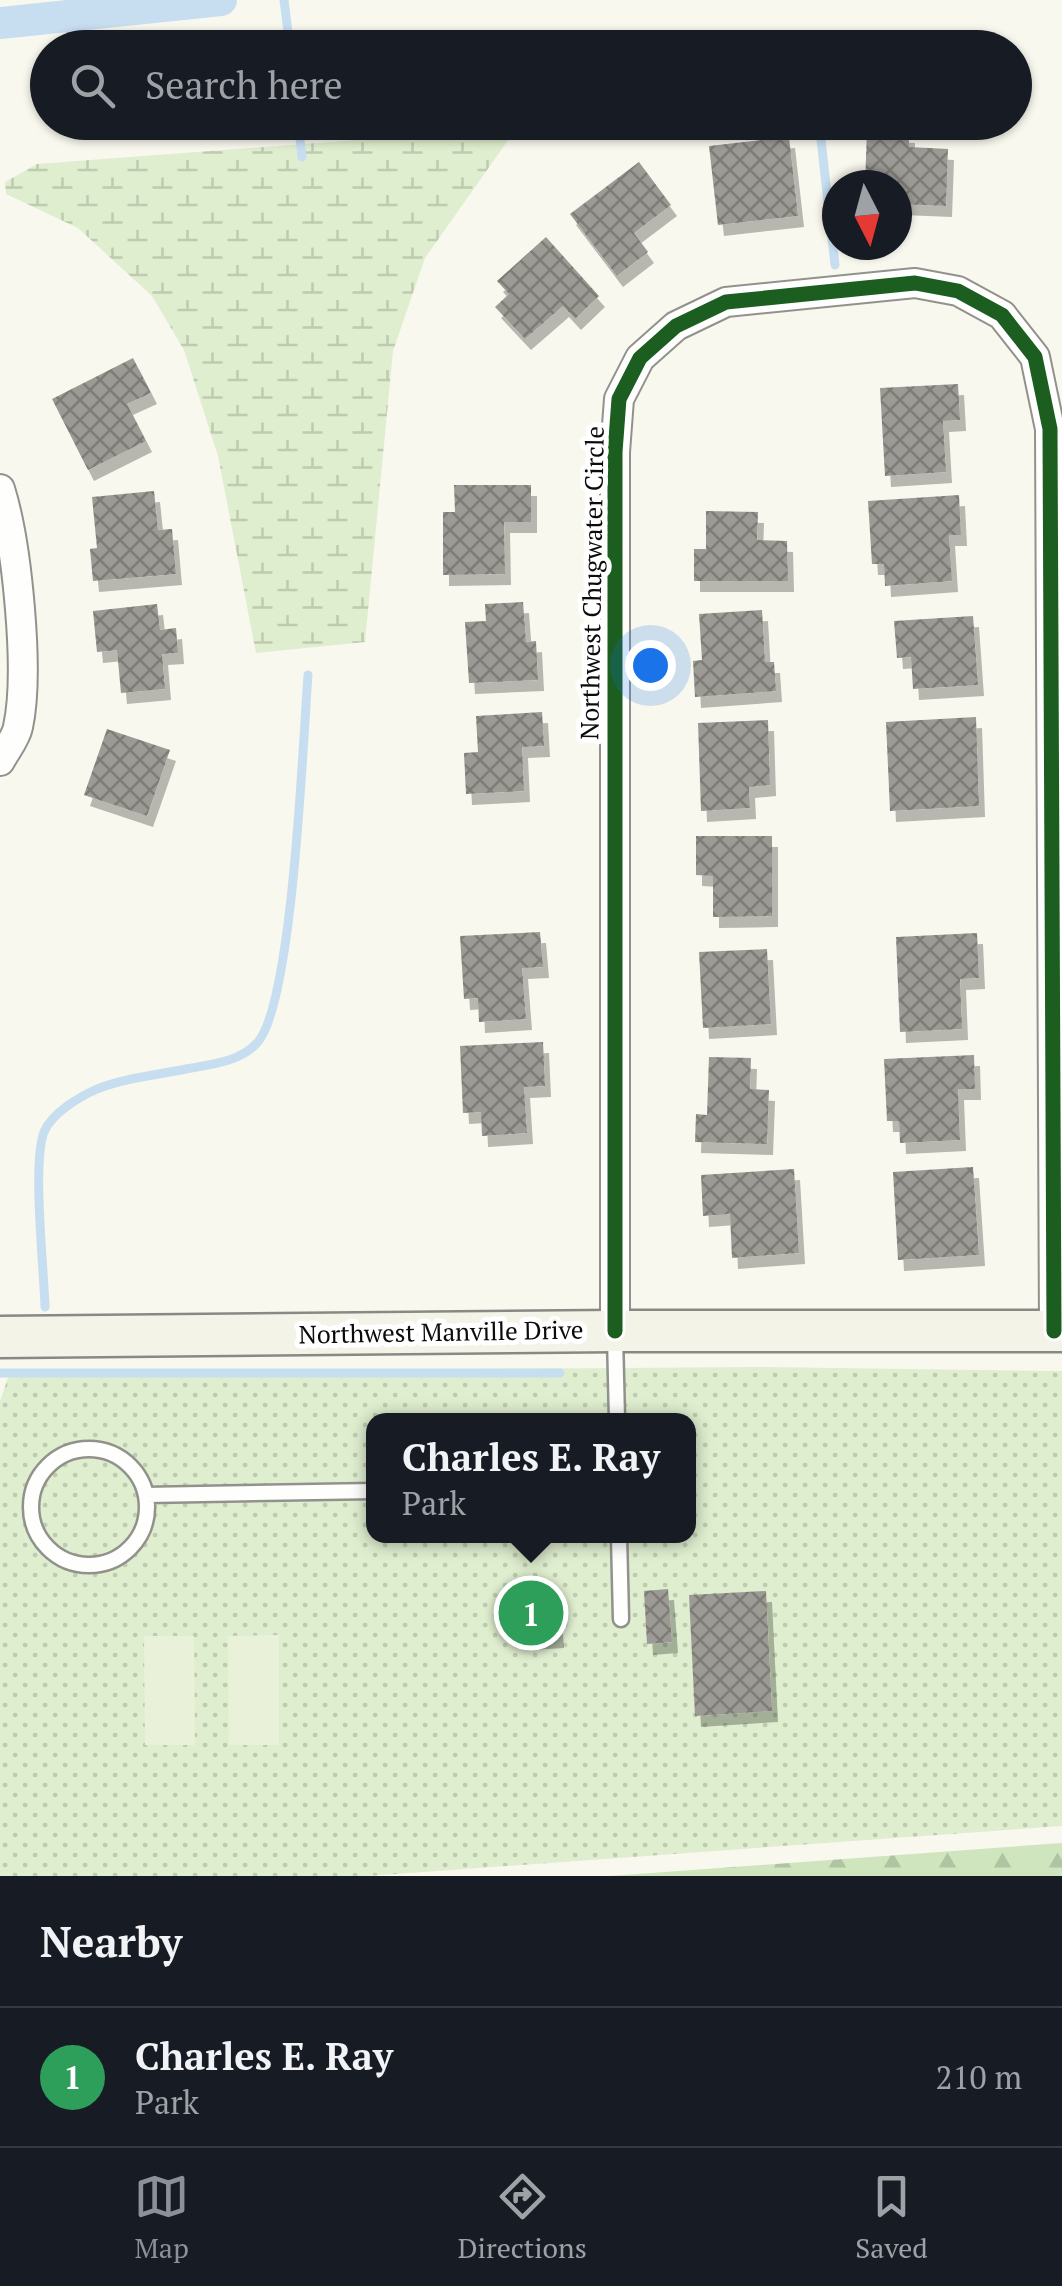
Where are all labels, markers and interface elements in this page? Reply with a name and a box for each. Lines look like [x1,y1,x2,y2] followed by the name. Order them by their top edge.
[30,30,1032,140] search box
[65,58,120,113] icon: search
[145,60,343,110] text: Search here
[822,170,912,260] north arrow
[572,426,611,740] street label: Northwest Chugwater Circle
[625,640,676,691] your location
[298,1313,584,1350] street label: Northwest Manville Drive
[366,1413,696,1543] popup
[402,1432,660,1482] text: Charles E. Ray
[402,1482,466,1524] text: Park
[498,1576,564,1650] pin: 1
[40,1913,182,1969] text: Nearby
[135,2031,393,2081] text: Charles E. Ray
[63,2056,82,2098] text: 1
[935,2056,1022,2098] text: 210 m
[135,2081,199,2123] text: Park
[134,2169,189,2266] tab: Map
[458,2169,587,2266] tab: Directions
[855,2169,928,2266] tab: Saved

